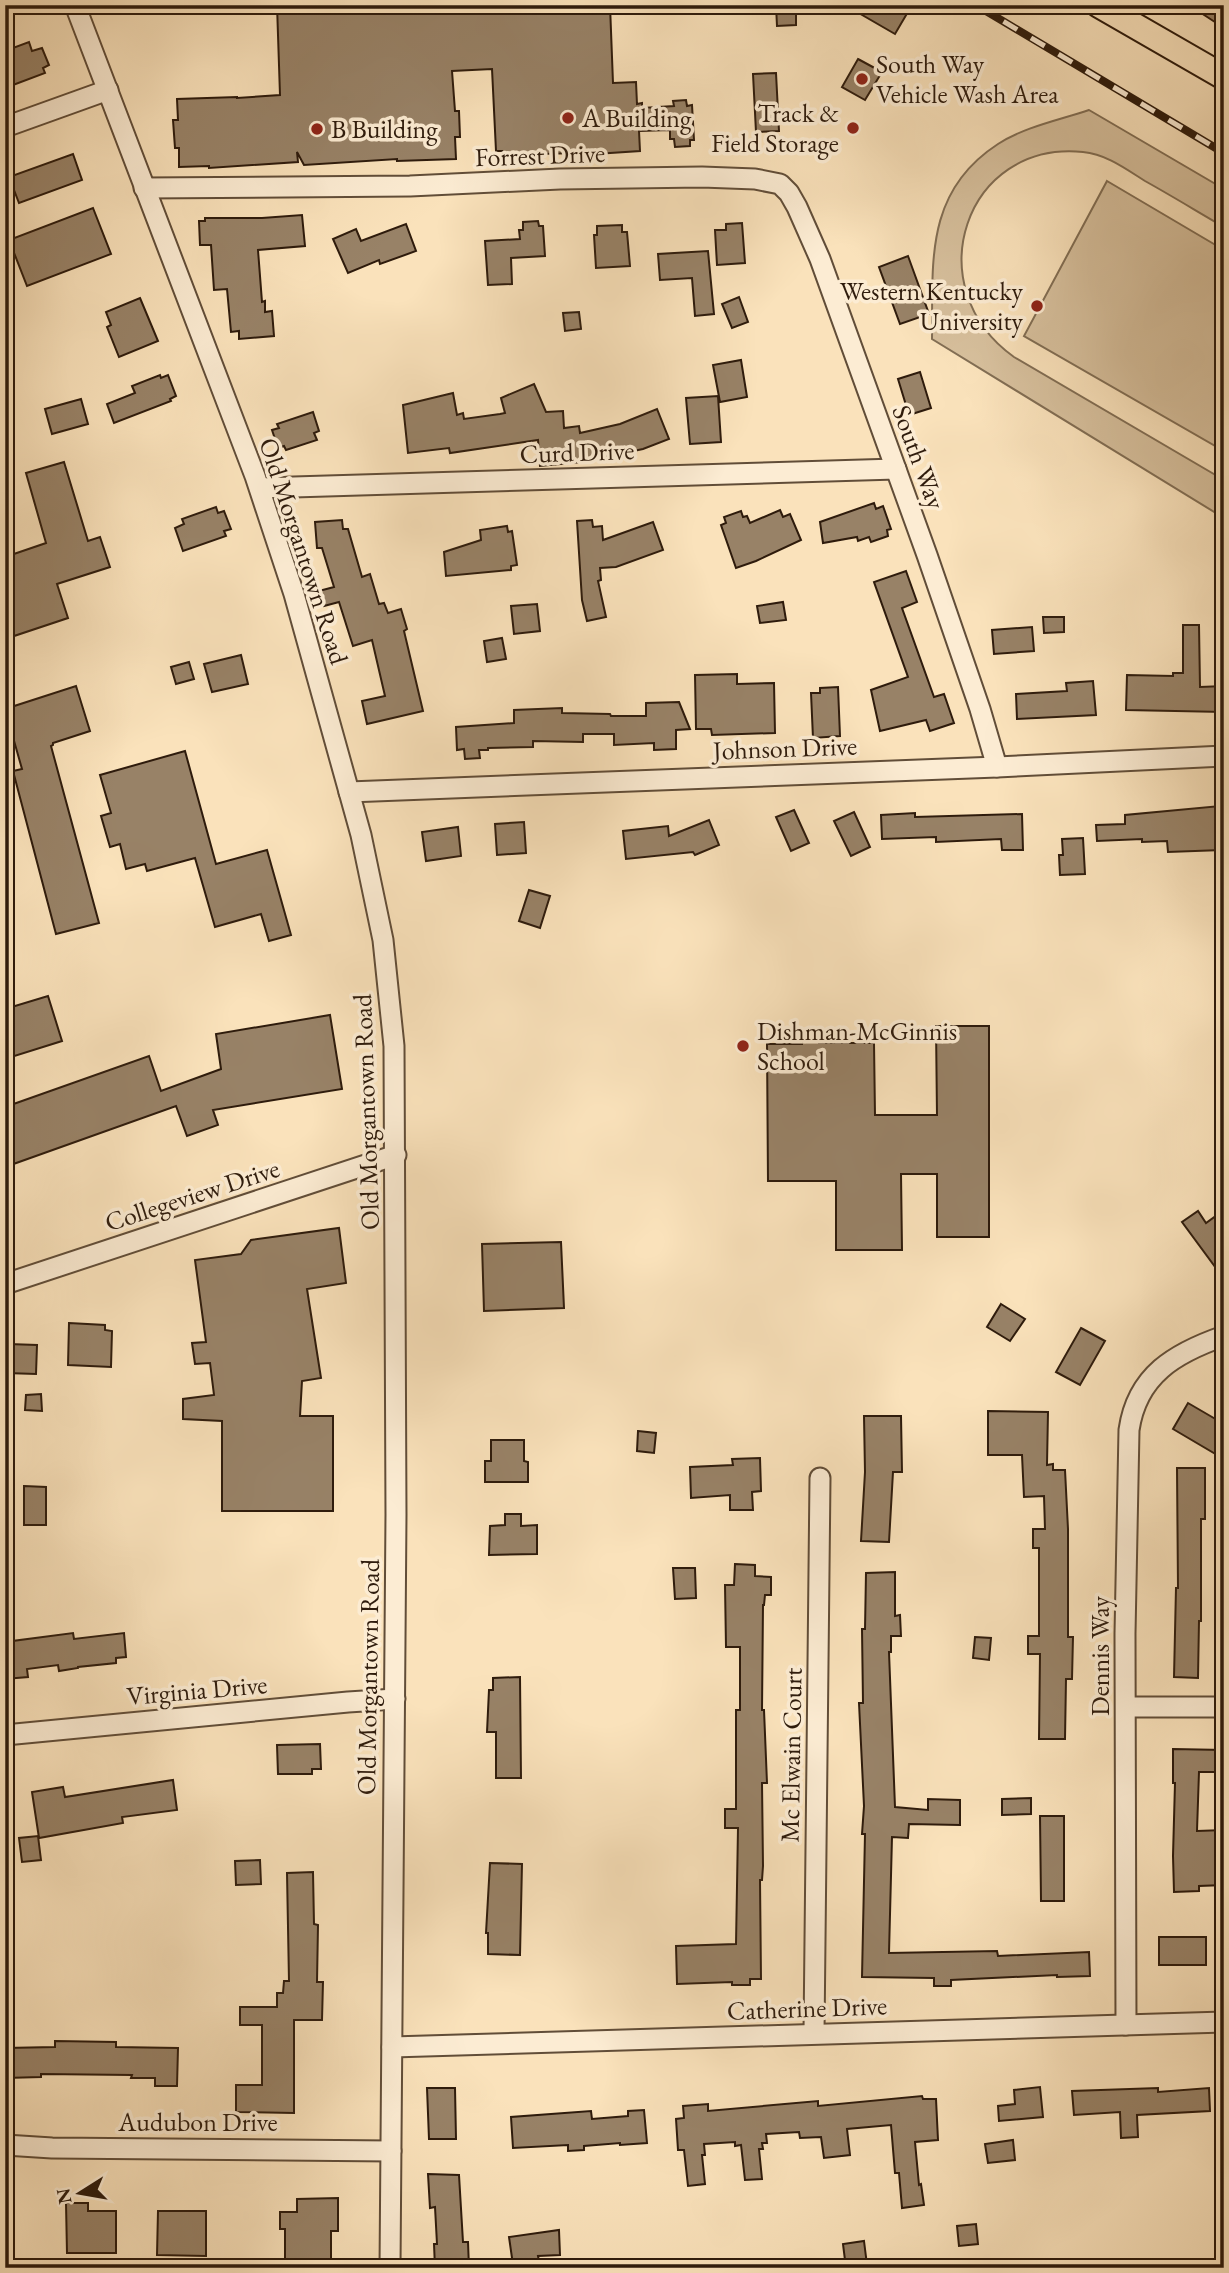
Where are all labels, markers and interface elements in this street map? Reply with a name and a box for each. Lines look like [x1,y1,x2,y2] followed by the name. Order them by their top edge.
[876,47,1059,111] place label: South Way Vehicle Wash Area
[854,71,870,87] marker: South Way Vehicle Wash Area
[711,96,839,160] place label: Track & Field Storage
[581,101,692,135] place label: A Building
[560,110,576,126] marker: A Building
[331,112,438,146] place label: B Building
[845,120,861,136] marker: Track & Field Storage
[309,121,325,137] marker: B Building
[474,136,606,174] street label: Forrest Drive
[840,274,1024,338] place label: Western Kentucky University
[1029,298,1045,314] marker: Western Kentucky University
[885,400,954,514] street label: South Way
[251,433,357,669] street label: Old Morgantown Road
[519,433,635,471] street label: Curd Drive
[710,728,858,768] street label: Johnson Drive
[345,993,387,1231] street label: Old Morgantown Road
[757,1014,957,1078] place label: Dishman-McGinnis School
[735,1038,751,1054] marker: Dishman-McGinnis School
[100,1151,284,1239] street label: Collegeview Drive
[349,1558,387,1795] street label: Old Morgantown Road
[1083,1595,1117,1716] street label: Dennis Way
[125,1667,269,1713] street label: Virginia Drive
[772,1667,810,1843] street label: Mc Elwain Court
[726,1988,888,2028] street label: Catherine Drive
[117,2105,278,2139] street label: Audubon Drive
[46,2158,116,2228] north arrow
[50,2186,78,2206] text: N

